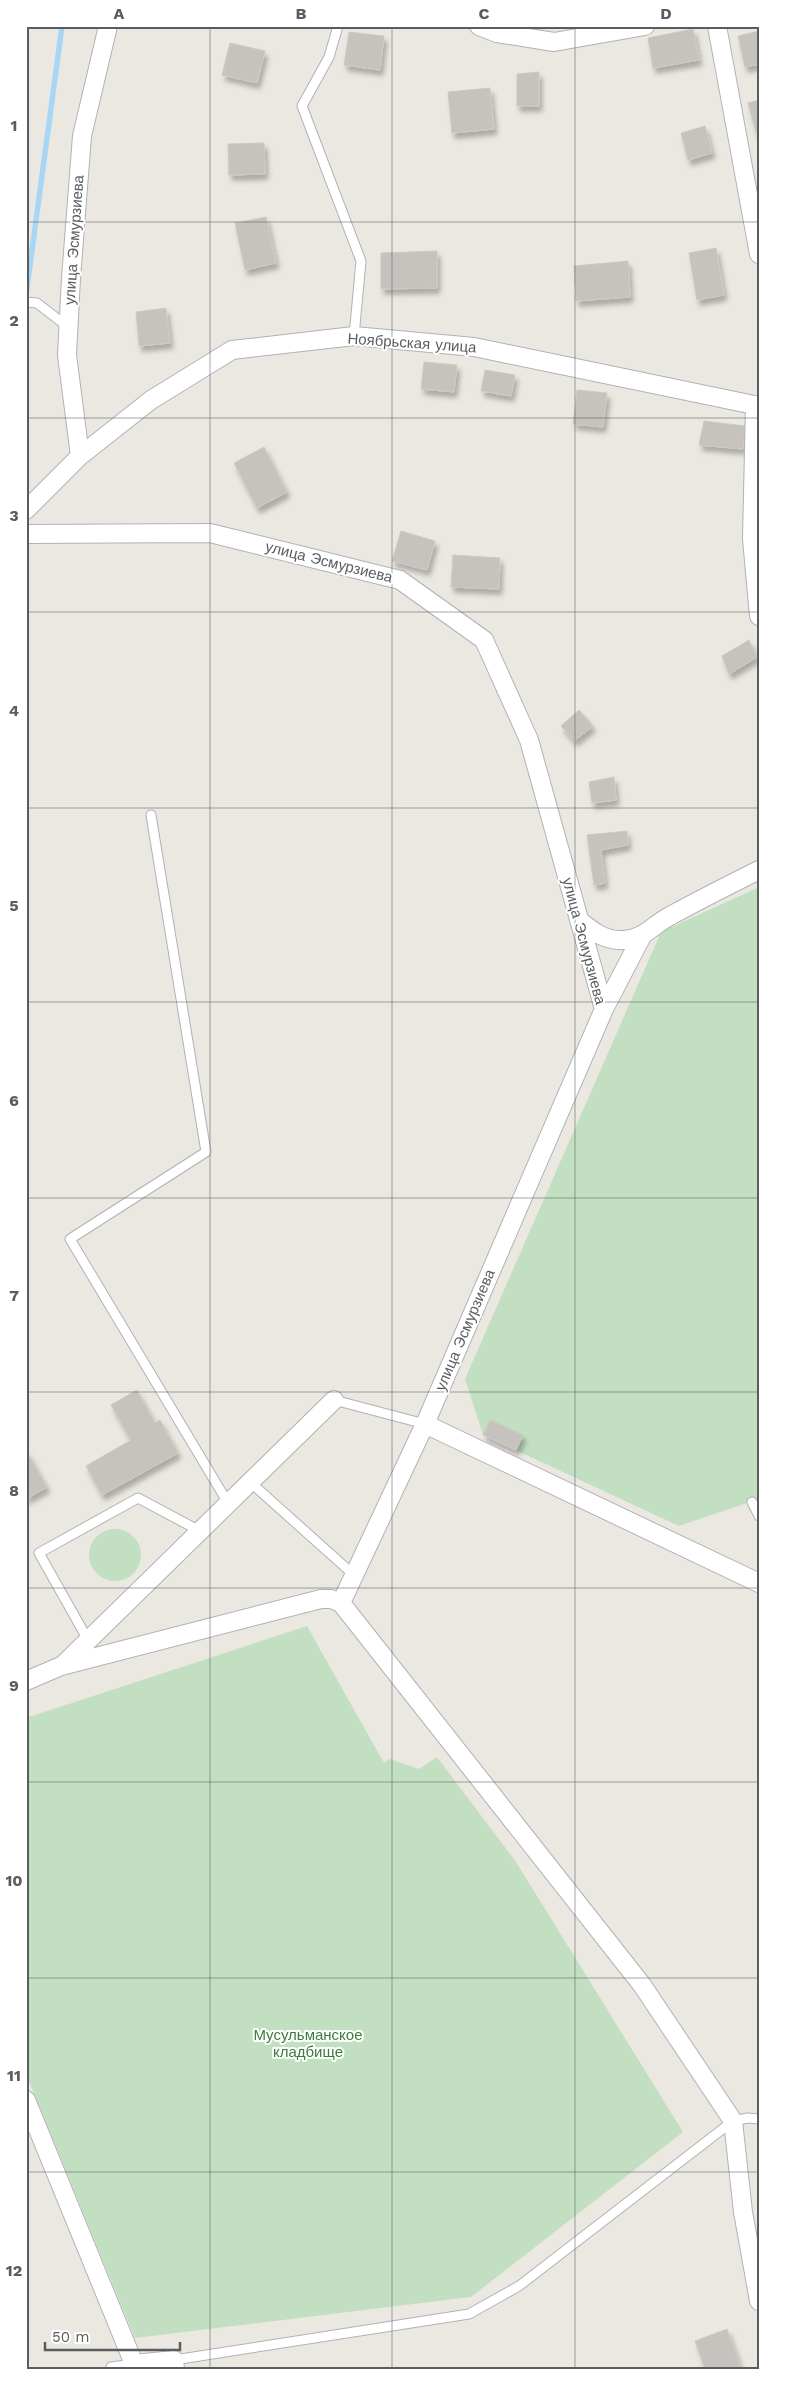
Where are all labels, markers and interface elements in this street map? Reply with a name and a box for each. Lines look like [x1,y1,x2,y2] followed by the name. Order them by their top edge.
[114,4,125,23] text: A
[296,4,307,23] text: B
[479,4,490,23] text: C
[660,4,672,23] text: D
[11,116,17,135] text: 1
[60,174,88,306] street label: улица Эсмурзиева
[9,311,19,330] text: 2
[347,330,478,357] street label: Ноябрьская улица
[9,506,19,525] text: 3
[264,537,395,587] street label: улица Эсмурзиева
[9,701,19,720] text: 4
[558,876,610,1007] street label: улица Эсмурзиева
[9,896,19,915] text: 5
[9,1091,19,1110] text: 6
[431,1266,499,1394] street label: улица Эсмурзиева
[9,1286,19,1305] text: 7
[9,1481,19,1500] text: 8
[9,1676,19,1695] text: 9
[5,1871,23,1890] text: 10
[253,2026,363,2061] park label: Мусульманское кладбище
[7,2066,21,2085] text: 11
[6,2261,22,2280] text: 12
[45,2320,180,2352] scale bar
[52,2328,89,2346] text: 50 m

